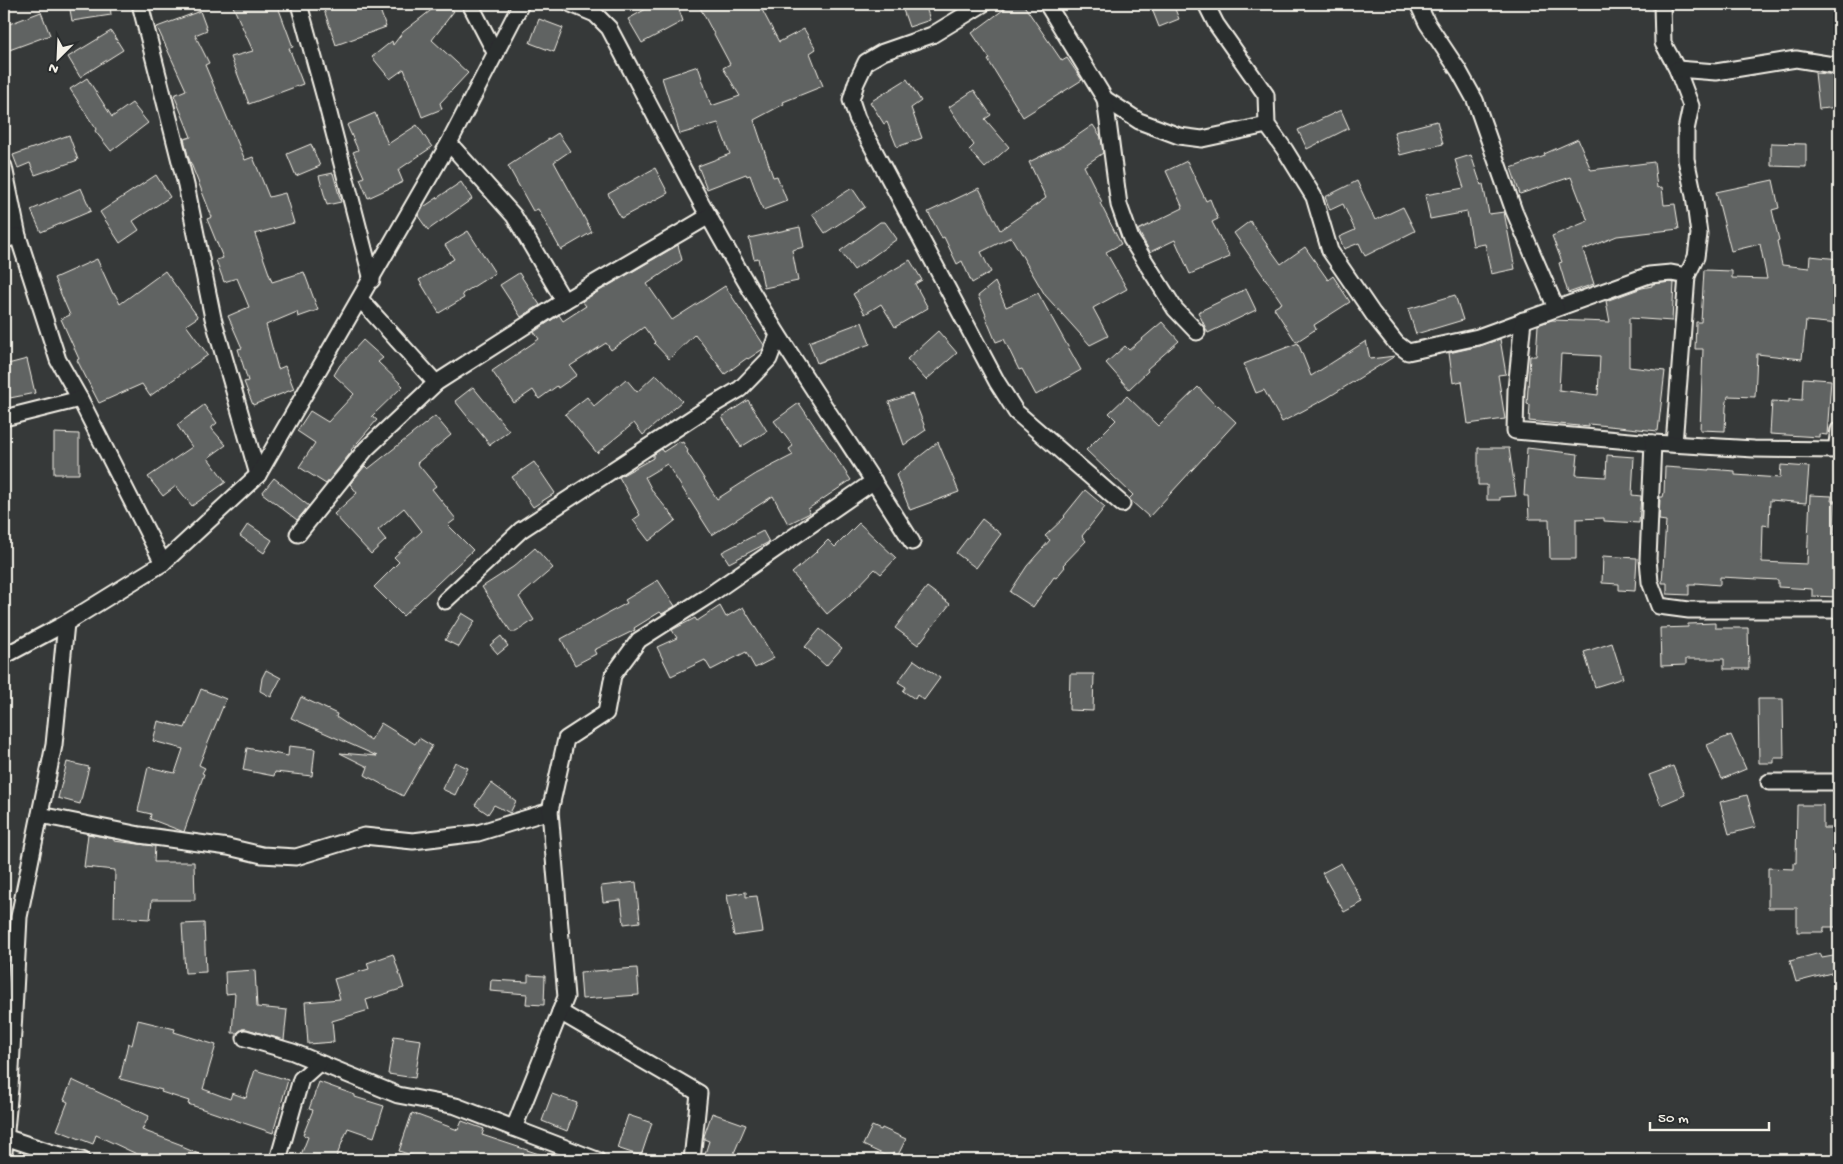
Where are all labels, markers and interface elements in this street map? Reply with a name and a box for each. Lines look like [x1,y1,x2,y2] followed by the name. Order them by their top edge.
[32,32,82,82] north arrow
[46,58,61,77] text: N
[1650,1099,1769,1131] scale bar
[1658,1110,1689,1128] text: 50 m

